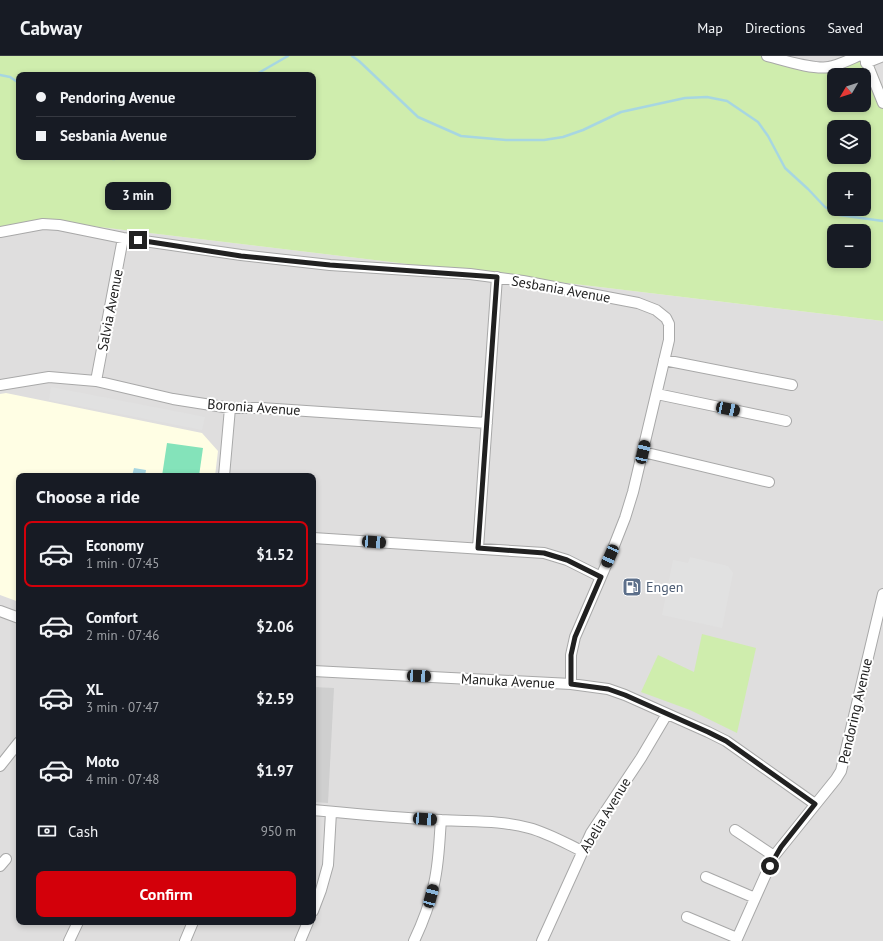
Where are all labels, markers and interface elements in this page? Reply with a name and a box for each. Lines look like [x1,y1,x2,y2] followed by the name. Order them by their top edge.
[20,16,82,40] text: Cabway
[697,19,723,37] text: Map
[745,19,805,37] text: Directions
[827,19,863,37] text: Saved
[827,68,871,112] north arrow
[827,68,871,268] map controls
[60,88,175,107] text: Pendoring Avenue
[827,120,871,164] button: layers
[60,126,167,145] text: Sesbania Avenue
[827,172,871,216] button: +
[105,182,171,210] callout: 3 min
[122,187,154,204] text: 3 min
[827,224,871,268] button: −
[129,231,147,249] route end
[93,268,127,352] street label: Salvia Avenue
[510,271,612,307] street label: Sesbania Avenue
[207,395,301,419] street label: Boronia Avenue
[715,401,741,417] car
[634,439,652,465] car
[36,485,140,508] text: Choose a ride
[362,535,386,549] car
[38,536,74,572] icon: car
[86,536,144,555] text: Economy
[600,543,620,569] car
[256,545,294,564] text: $1.52
[86,555,159,572] text: 1 min · 07:45
[621,576,643,598] fuel station icon: Engen
[646,578,683,596] place label: Engen
[38,608,74,644] icon: car
[86,608,138,627] text: Comfort
[256,617,294,636] text: $2.06
[86,627,159,644] text: 2 min · 07:46
[834,656,876,766] street label: Pendoring Avenue
[407,669,431,683] car
[461,670,555,692] street label: Manuka Avenue
[38,680,74,716] icon: car
[86,680,103,699] text: XL
[256,689,294,708] text: $2.59
[86,699,159,716] text: 3 min · 07:47
[38,752,74,788] icon: car
[86,752,119,771] text: Moto
[256,761,294,780] text: $1.97
[86,771,159,788] text: 4 min · 07:48
[575,774,635,856] street label: Abelia Avenue
[413,812,437,826] car
[36,820,58,842] icon: cash
[68,822,98,841] text: Cash
[261,823,296,840] text: 950 m
[761,857,779,875] route start
[36,871,296,917] button: Confirm
[422,883,440,909] car

